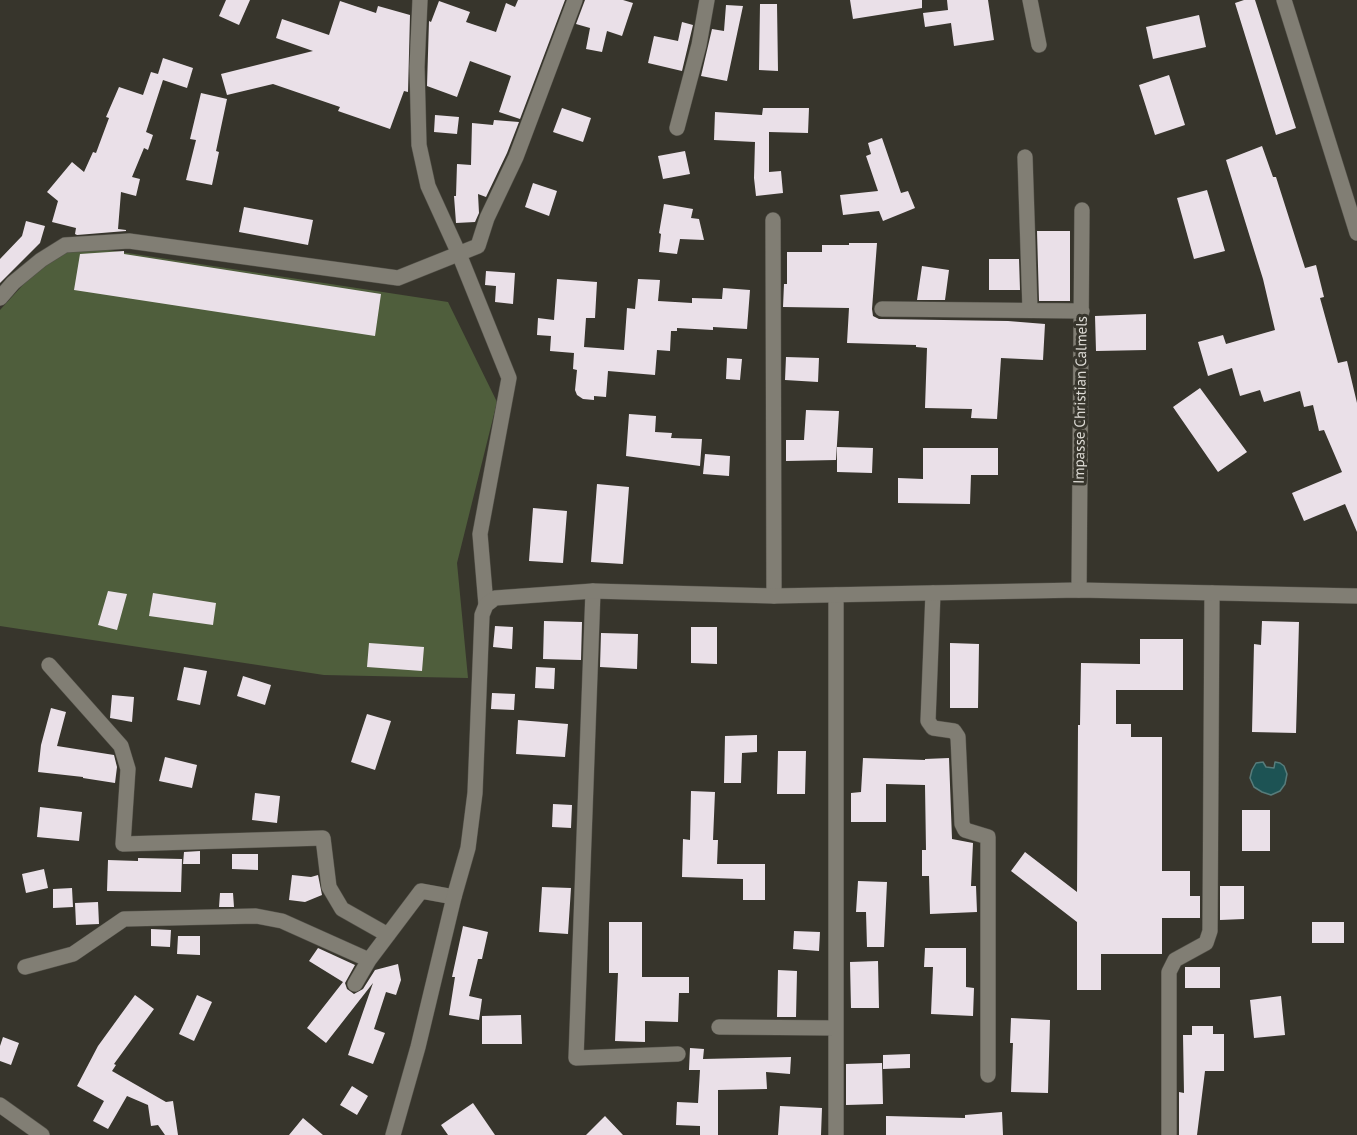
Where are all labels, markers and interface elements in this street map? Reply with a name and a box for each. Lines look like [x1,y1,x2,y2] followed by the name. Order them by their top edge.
[1071,316,1091,484] street label: Impasse Christian Calmels

